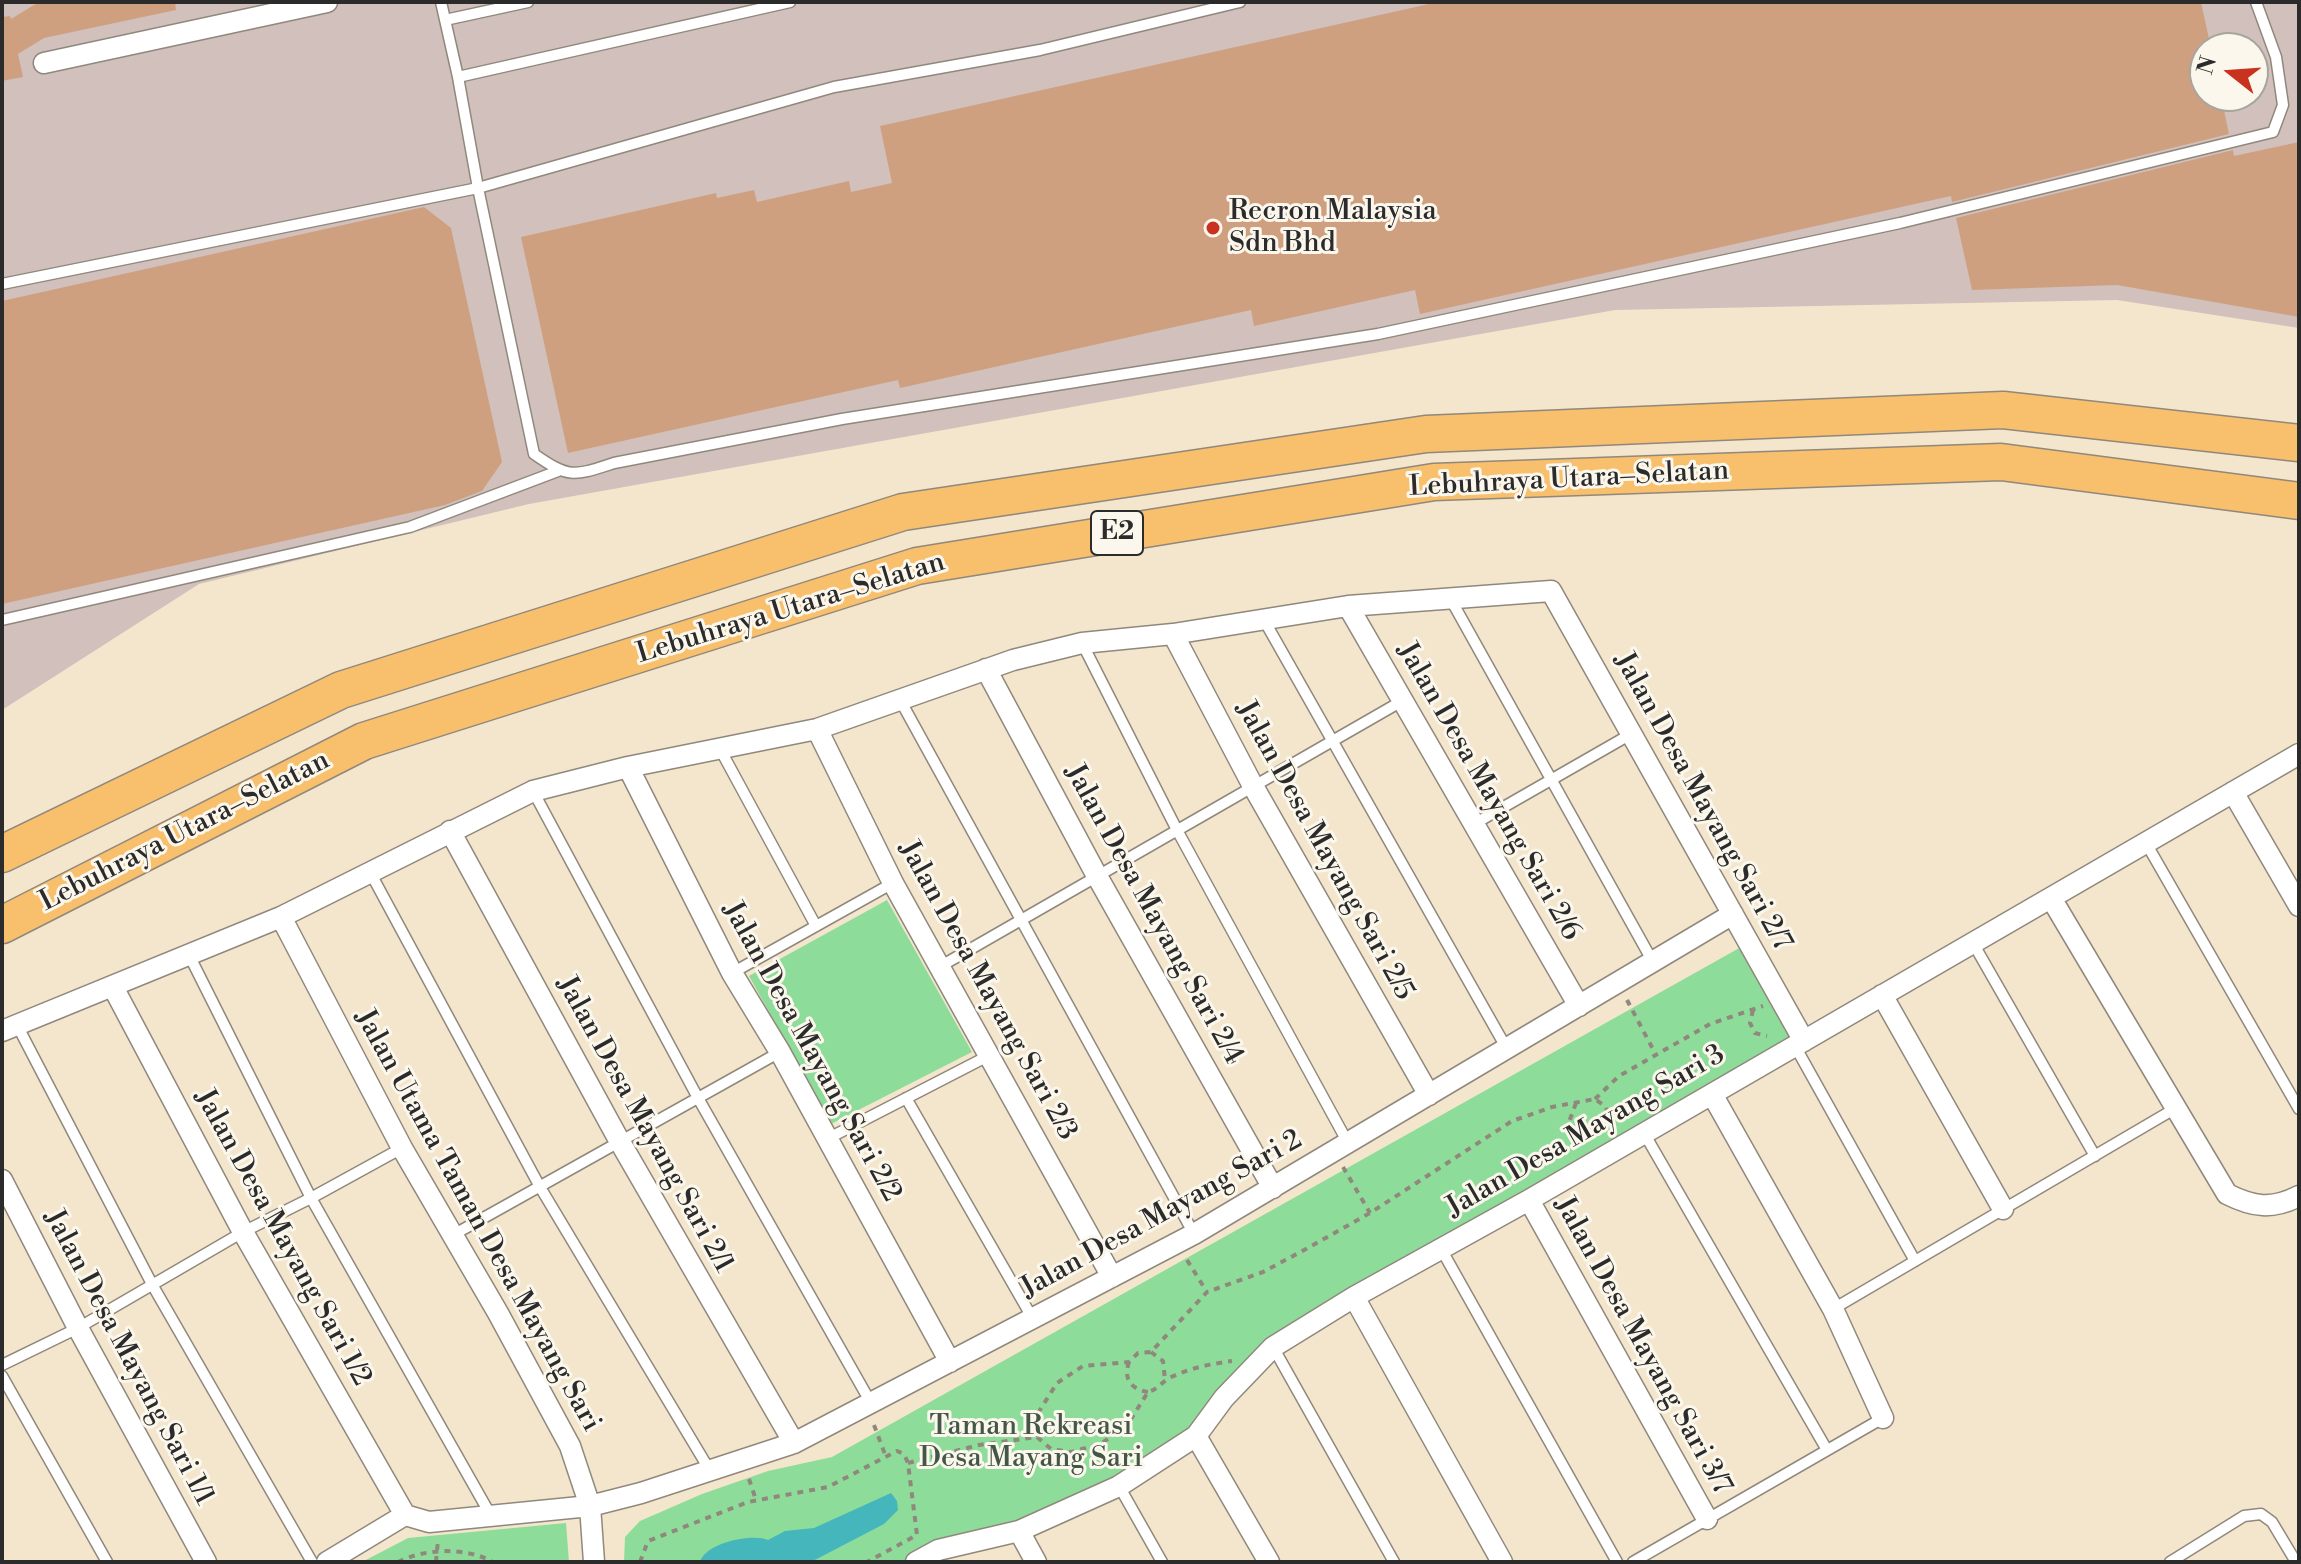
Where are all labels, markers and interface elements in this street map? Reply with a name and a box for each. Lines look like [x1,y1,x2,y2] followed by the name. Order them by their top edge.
[2189,32,2269,112] north arrow
[2192,53,2223,78] text: N
[1229,195,1437,261] place label: Recron Malaysia Sdn Bhd
[1204,219,1222,237] marker: Recron Malaysia Sdn Bhd
[1408,455,1730,505] street label: Lebuhraya Utara–Selatan
[1091,511,1143,555] road number: E2
[633,546,949,672] street label: Lebuhraya Utara–Selatan
[1389,637,1587,947] street label: Jalan Desa Mayang Sari 2/6
[1606,647,1798,957] street label: Jalan Desa Mayang Sari 2/7
[1228,695,1420,1007] street label: Jalan Desa Mayang Sari 2/5
[35,744,335,920] street label: Lebuhraya Utara–Selatan
[1056,759,1250,1071] street label: Jalan Desa Mayang Sari 2/4
[891,835,1083,1147] street label: Jalan Desa Mayang Sari 2/3
[714,896,908,1208] street label: Jalan Desa Mayang Sari 2/2
[548,971,740,1279] street label: Jalan Desa Mayang Sari 2/1
[347,1004,607,1438] street label: Jalan Utama Taman Desa Mayang Sari
[1441,1039,1731,1225] street label: Jalan Desa Mayang Sari 3
[186,1084,378,1392] street label: Jalan Desa Mayang Sari 1/2
[1016,1124,1308,1306] street label: Jalan Desa Mayang Sari 2
[1546,1191,1738,1501] street label: Jalan Desa Mayang Sari 3/7
[36,1205,220,1511] street label: Jalan Desa Mayang Sari 1/1
[919,1410,1143,1476] park label: Taman Rekreasi Desa Mayang Sari

